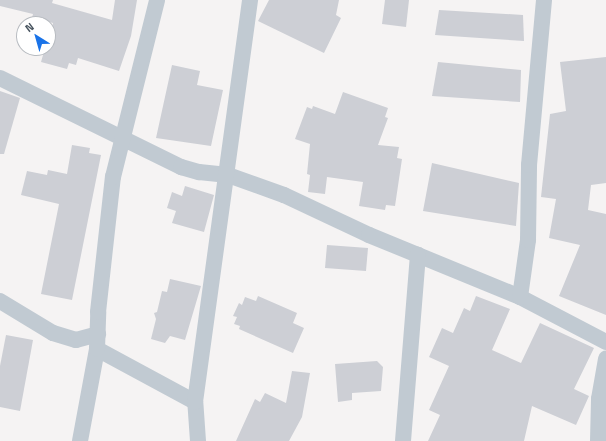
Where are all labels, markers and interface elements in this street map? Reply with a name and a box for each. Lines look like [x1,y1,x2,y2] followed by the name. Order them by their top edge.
[16,16,56,56] north arrow
[22,19,37,36] text: N

